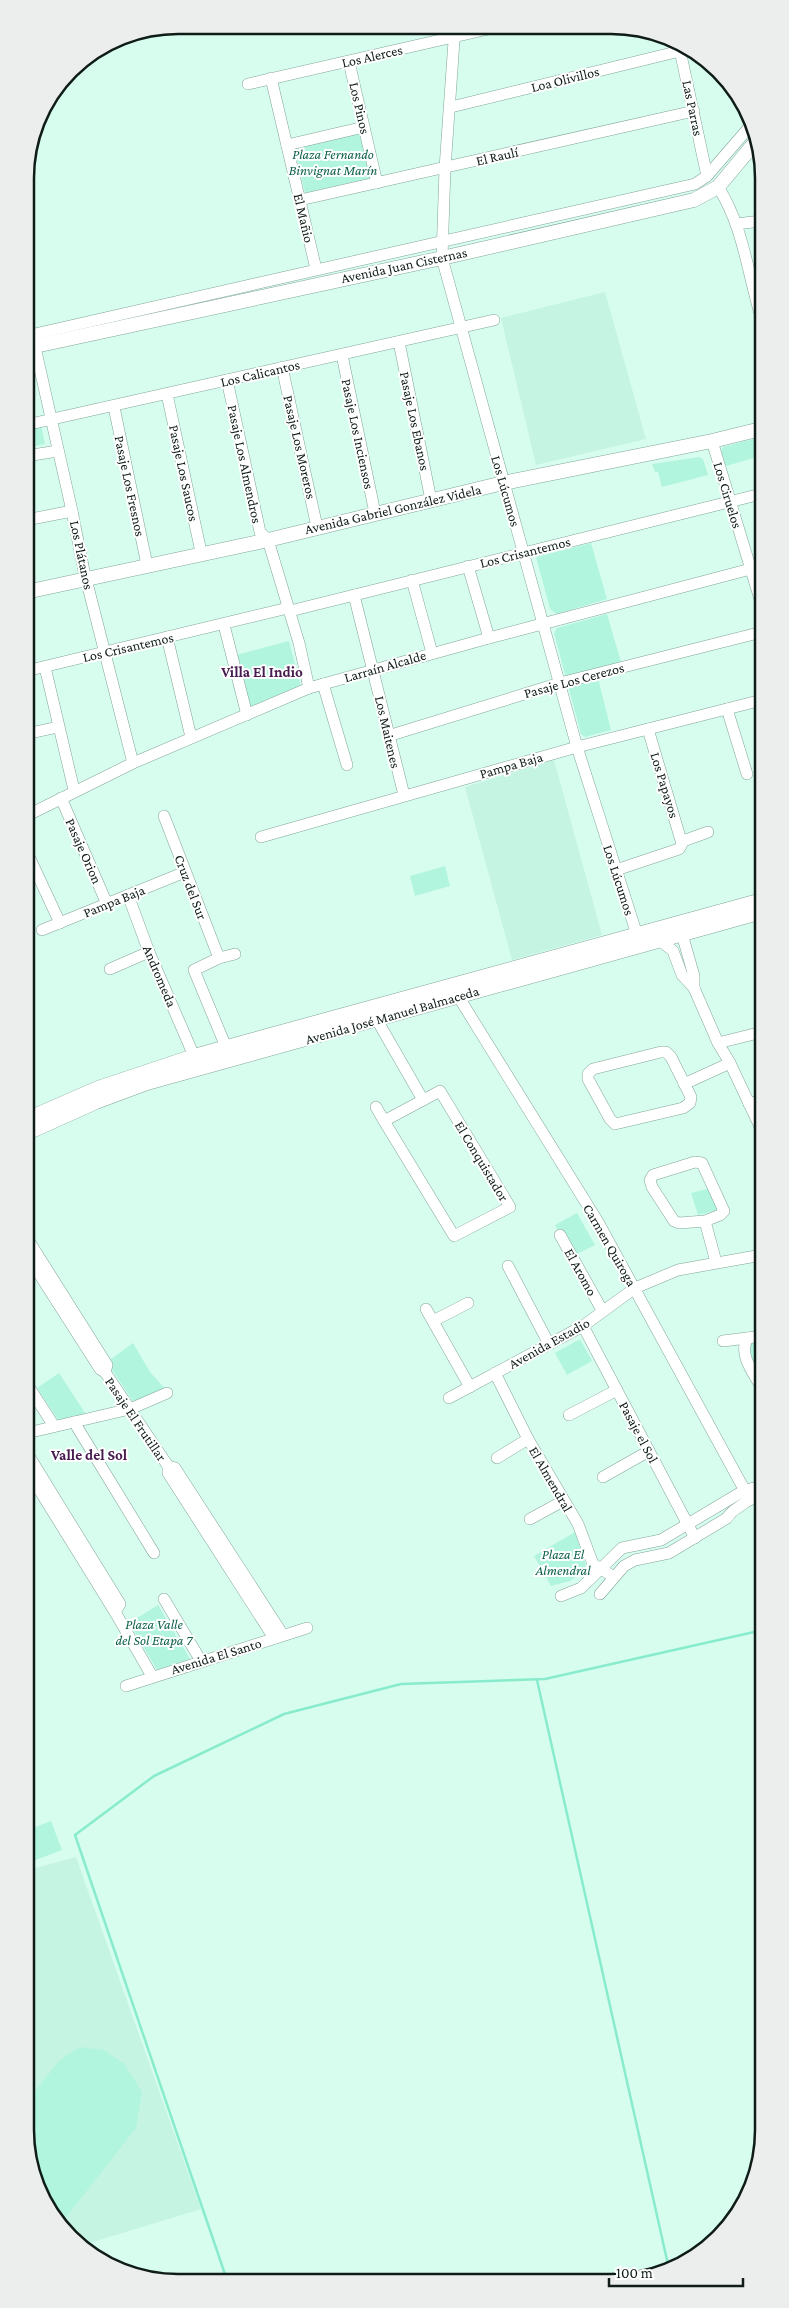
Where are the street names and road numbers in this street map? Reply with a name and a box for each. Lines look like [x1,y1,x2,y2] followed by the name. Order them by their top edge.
[340,41,404,71] street label: Los Alerces
[529,63,601,95] street label: Loa Olivillos
[679,79,707,137] street label: Las Parras
[346,81,374,135] street label: Los Pinos
[474,143,520,169] street label: El Raulí
[291,192,317,244] street label: El Mañio
[339,244,469,286] street label: Avenida Juan Cisternas
[219,356,301,390] street label: Los Calicantos
[396,370,433,472] street label: Pasaje Los Ebanos
[338,377,378,491] street label: Pasaje Los Inciensos
[279,394,320,501] street label: Pasaje Los Moreros
[224,403,265,525] street label: Pasaje Los Almendros
[165,423,202,523] street label: Pasaje Los Saucos
[111,434,148,538] street label: Pasaje Los Fresnos
[488,454,524,528] street label: Los Lúcumos
[710,460,746,530] street label: Los Ciruelos
[303,481,483,537] street label: Avenida Gabriel González Videla
[67,519,97,591] street label: Los Plátanos
[478,533,572,571] street label: Los Crisantemos
[81,629,175,665] street label: Los Crisantemos
[342,647,428,685] street label: Larraín Alcalde
[522,659,626,702] street label: Pasaje Los Cerezos
[372,694,404,770] street label: Los Maitenes
[478,748,545,783] street label: Pampa Baja
[647,750,683,820] street label: Los Papayos
[62,816,106,887] street label: Pasaje Orion
[600,843,638,917] street label: Los Lúcumos
[171,852,211,922] street label: Cruz del Sur
[81,881,148,922] street label: Pampa Baja
[140,943,180,1010] street label: Andromeda
[303,982,481,1047] street label: Avenida José Manuel Balmaceda
[452,1118,512,1204] street label: El Conquistador
[580,1201,640,1289] street label: Carmen Quiroga
[561,1246,601,1299] street label: El Aromo
[506,1314,592,1372] street label: Avenida Estadio
[101,1374,170,1465] street label: Pasaje El Frutillar
[615,1399,662,1466] street label: Pasaje el Sol
[526,1444,576,1515] street label: El Almendral
[169,1635,263,1677] street label: Avenida El Santo

